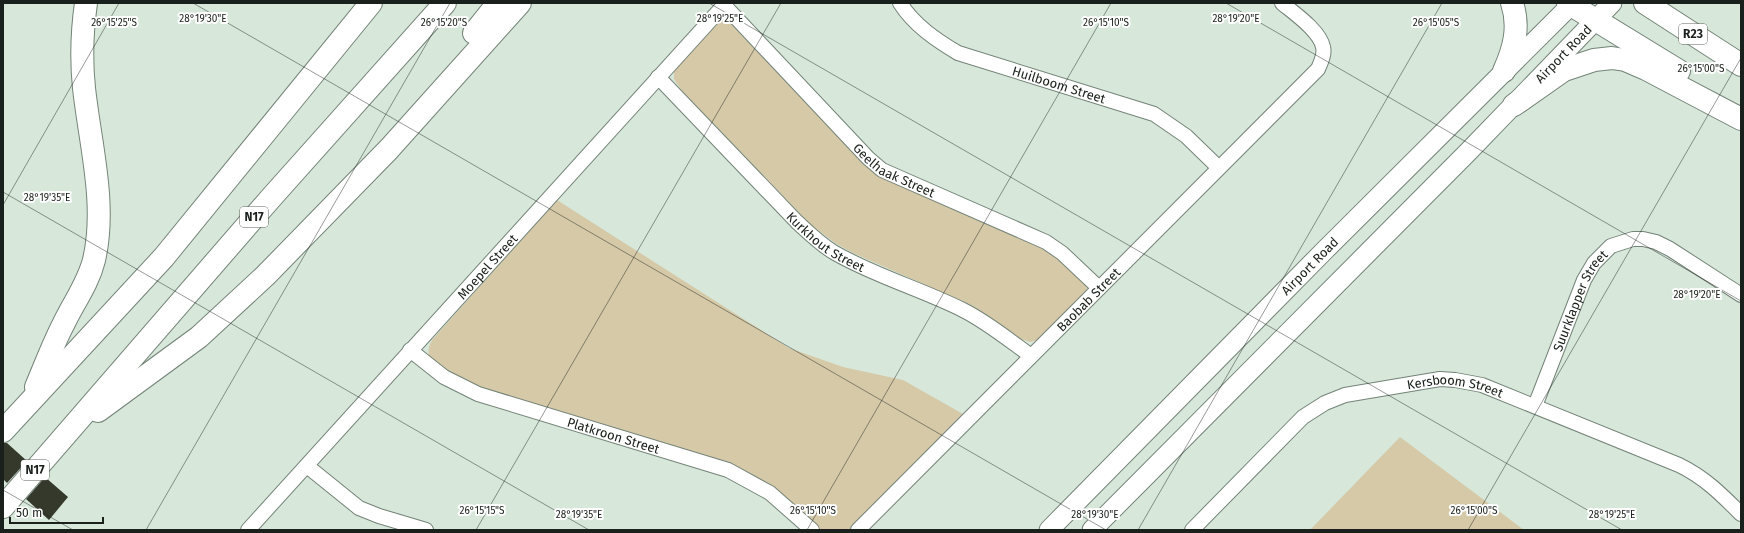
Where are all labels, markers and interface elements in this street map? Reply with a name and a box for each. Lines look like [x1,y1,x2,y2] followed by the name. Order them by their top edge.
[179,13,227,25] text: 28°19'30"E
[697,13,743,25] text: 28°19'25"E
[1212,13,1260,25] text: 28°19'20"E
[91,17,137,29] text: 26°15'25"S
[421,17,468,29] text: 26°15'20"S
[1083,17,1129,29] text: 26°15'10"S
[1413,17,1460,29] text: 26°15'05"S
[1532,22,1595,86] street label: Airport Road
[1679,24,1707,44] road number: R23
[1010,63,1108,107] street label: Huilboom Street
[1677,63,1725,75] text: 26°15'00"S
[850,140,937,200] street label: Geelhaak Street
[24,192,70,204] text: 28°19'35"E
[240,207,268,227] road number: N17
[783,209,867,275] street label: Kurkhout Street
[454,231,521,302] street label: Moepel Street
[1278,234,1341,298] street label: Airport Road
[1550,247,1611,354] street label: Suurklapper Street
[1054,264,1124,335] street label: Baobab Street
[1673,289,1721,301] text: 28°19'20"E
[1406,372,1506,401] street label: Kersboom Street
[565,415,662,457] street label: Platkroon Street
[21,460,49,480] road number: N17
[10,499,103,525] scale bar
[459,505,505,517] text: 26°15'15"S
[790,505,836,517] text: 26°15'10"S
[1450,505,1498,517] text: 26°15'00"S
[16,506,42,520] text: 50 m
[556,509,602,521] text: 28°19'35"E
[1071,509,1119,521] text: 28°19'30"E
[1589,509,1635,521] text: 28°19'25"E

